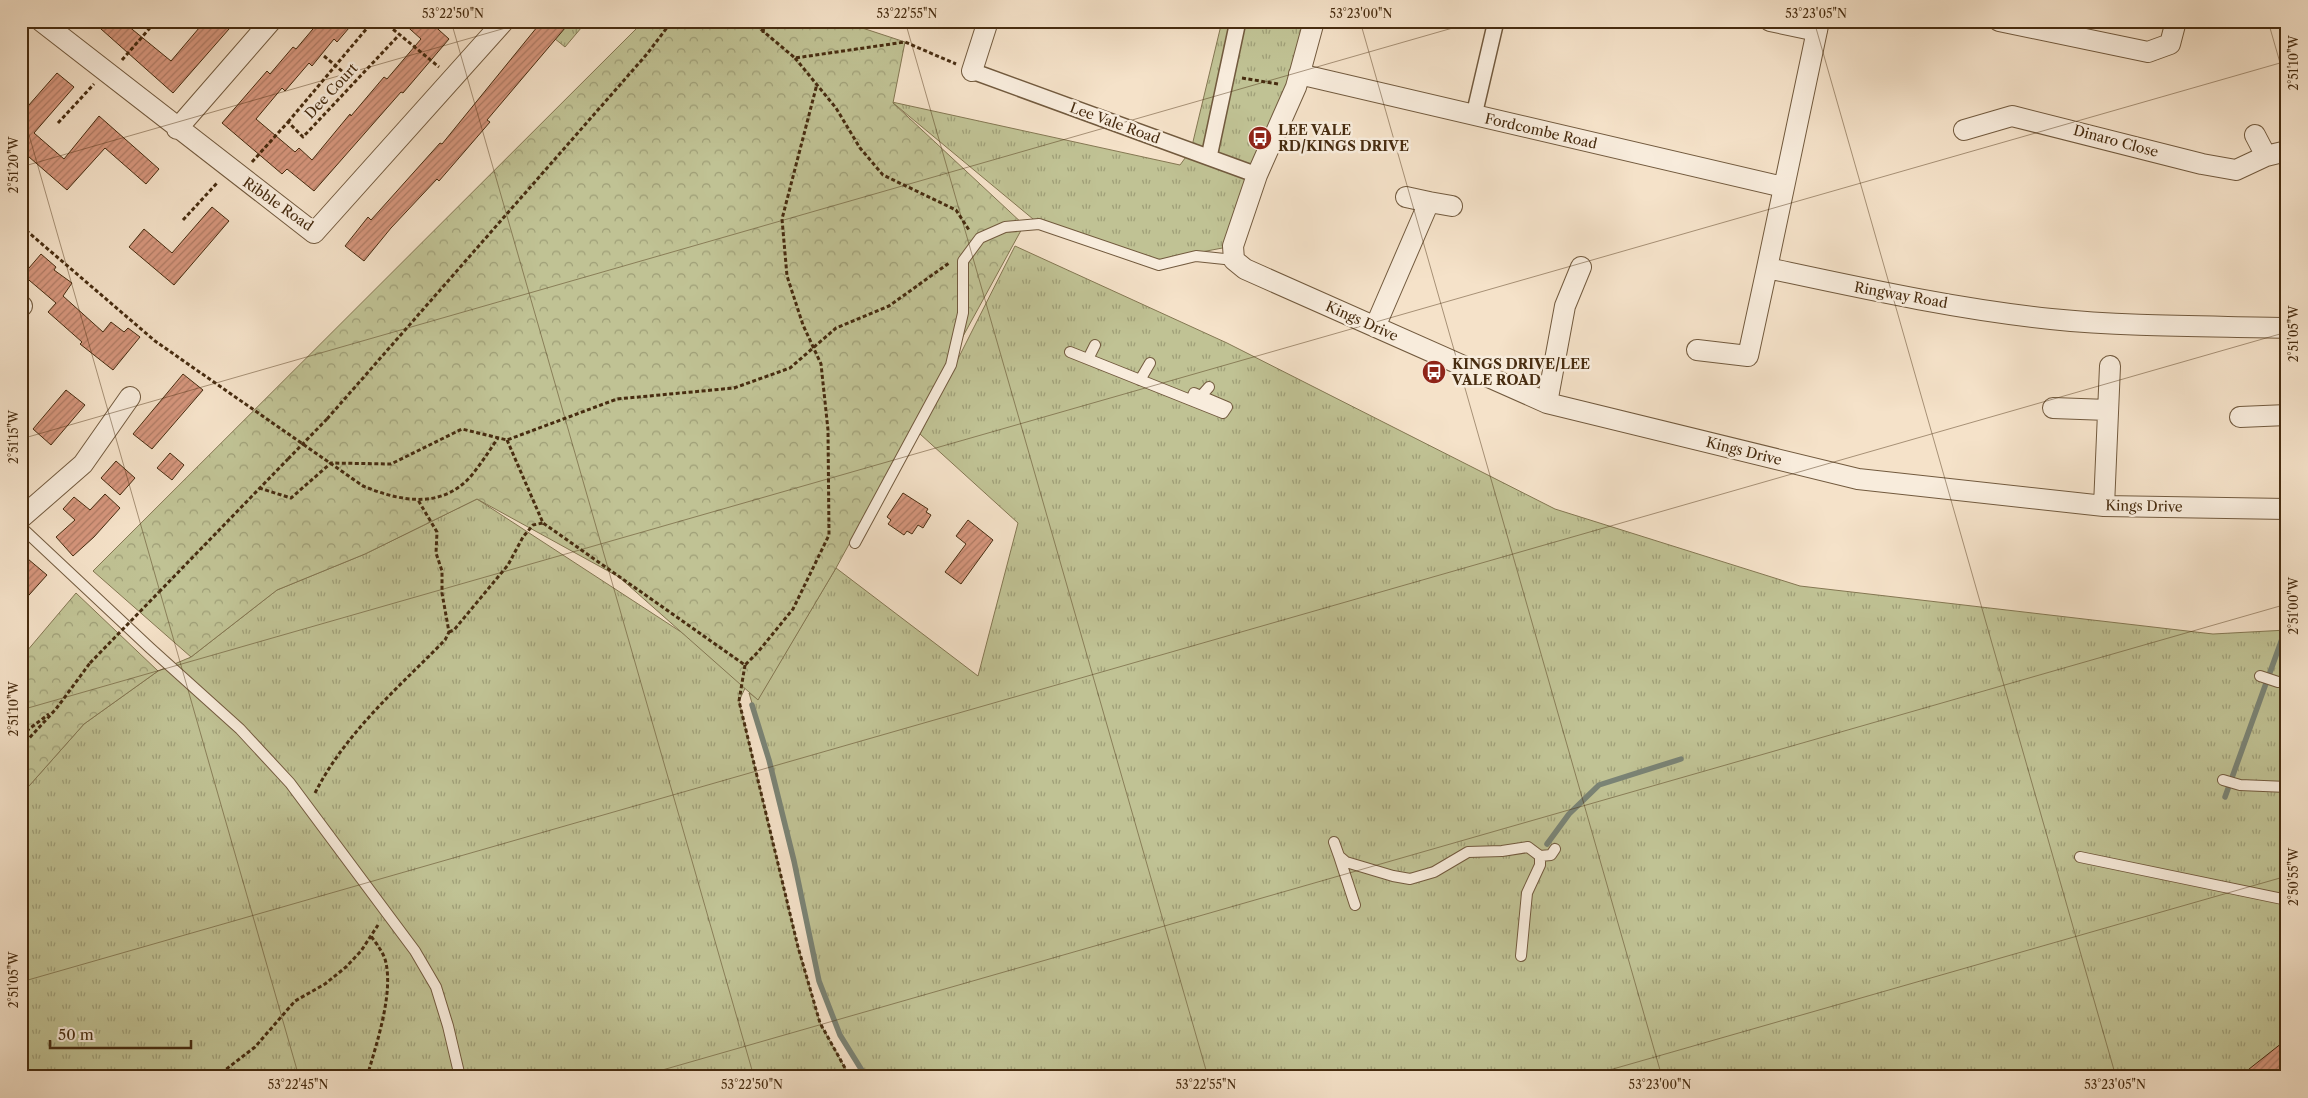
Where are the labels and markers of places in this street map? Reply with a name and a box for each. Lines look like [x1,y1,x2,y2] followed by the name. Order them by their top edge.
[1278,121,1409,155] place label: LEE VALE RD/KINGS DRIVE
[1247,125,1273,151] bus stop icon: LEE VALE RD/KINGS DRIVE
[1451,355,1590,389] place label: KINGS DRIVE/LEE VALE ROAD
[1421,359,1447,385] bus stop icon: KINGS DRIVE/LEE VALE ROAD

